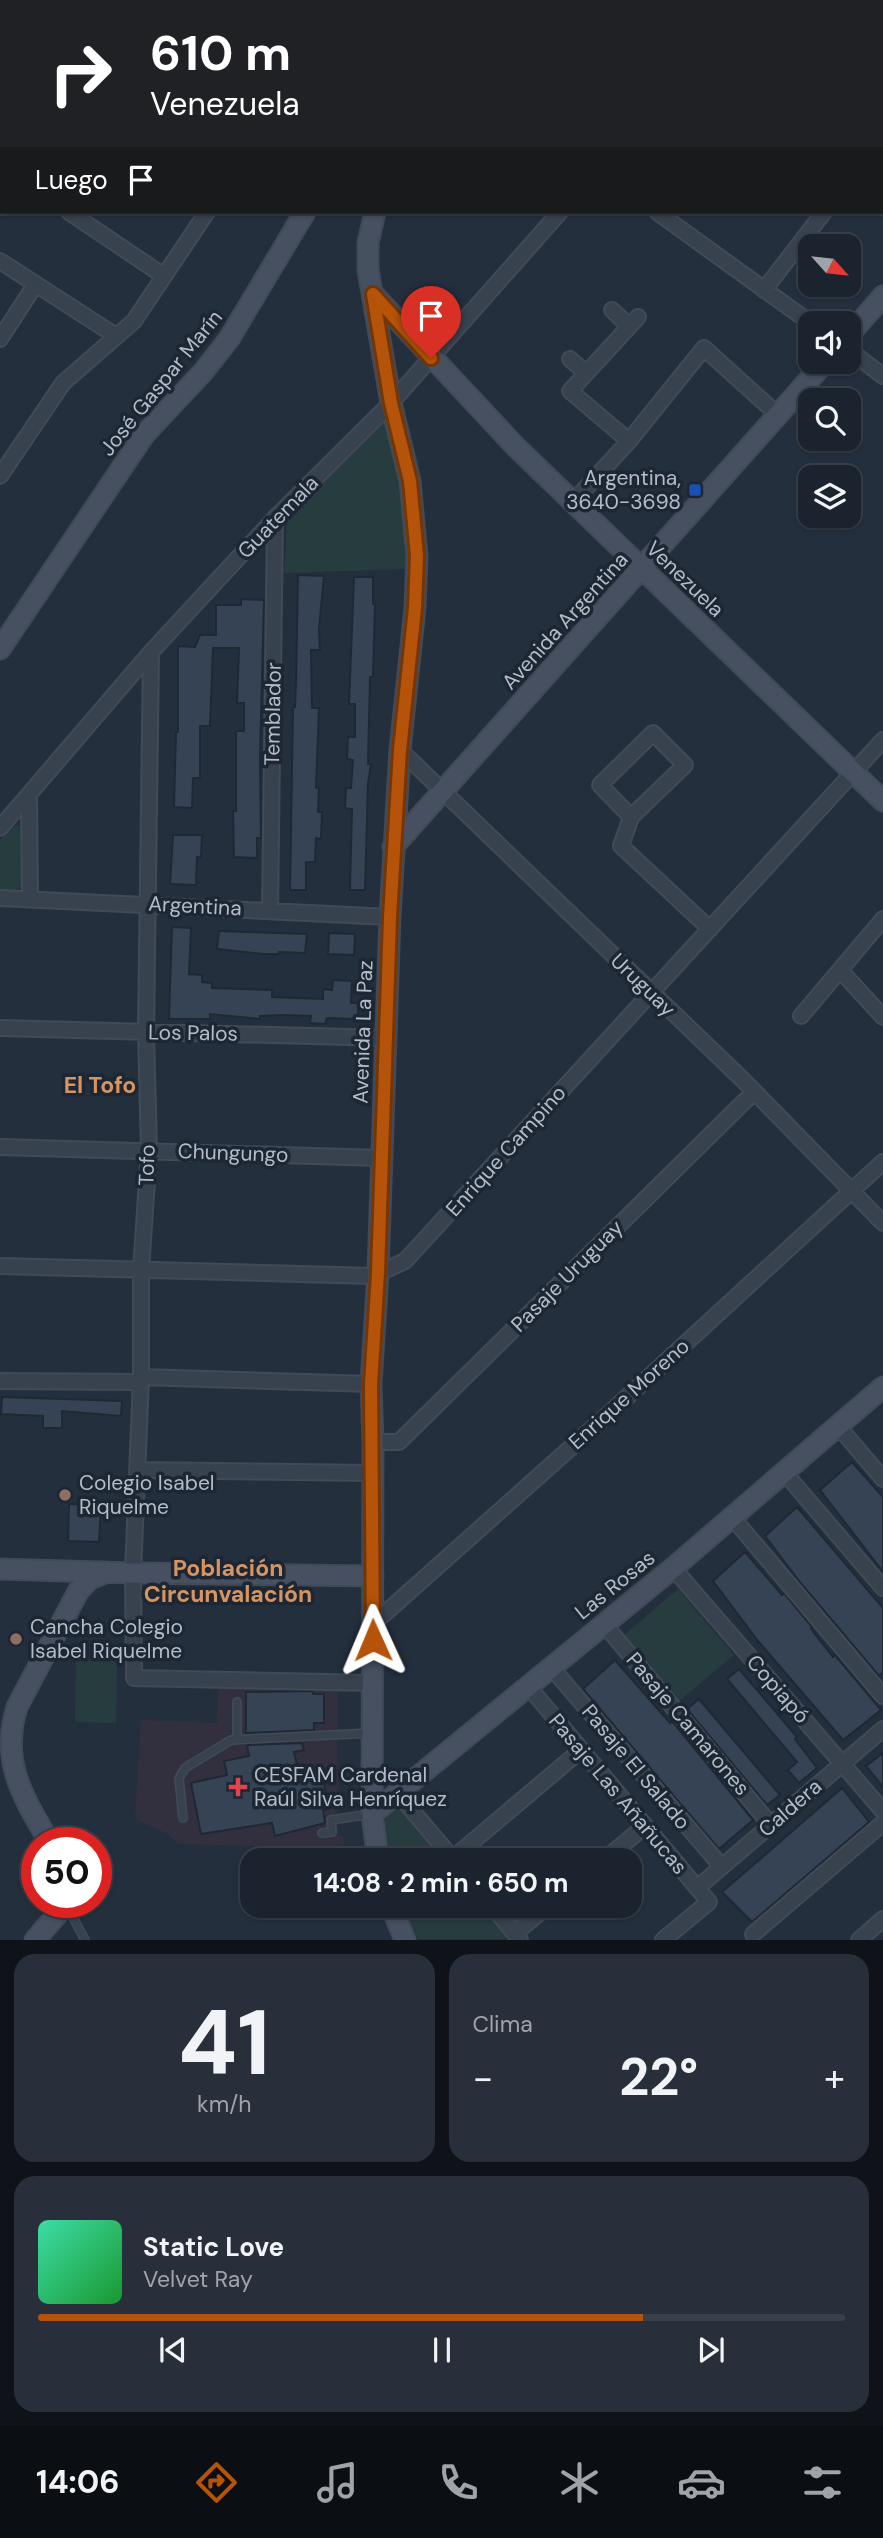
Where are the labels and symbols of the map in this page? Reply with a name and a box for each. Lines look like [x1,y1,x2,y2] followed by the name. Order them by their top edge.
[798,234,861,298] north arrow
[401,286,461,358] pin
[93,304,229,462] street label: José Gaspar Marín
[566,464,681,516] place label: Argentina, 3640-3698
[231,469,325,565] street label: Guatemala
[687,482,703,498] marker: Argentina, 3640-3698
[640,535,730,623] street label: Venezuela
[496,546,634,696] street label: Avenida Argentina
[258,662,288,766] street label: Temblador
[148,890,242,922] street label: Argentina
[604,947,682,1023] street label: Uruguay
[347,960,379,1104] street label: Avenida La Paz
[148,1018,238,1048] street label: Los Palos
[64,1070,136,1100] district label: El Tofo
[440,1079,572,1223] street label: Enrique Campino
[177,1137,289,1169] street label: Chungungo
[132,1144,162,1186] street label: Tofo
[505,1214,629,1338] street label: Pasaje Uruguay
[563,1332,695,1456] street label: Enrique Moreno
[79,1469,215,1521] place label: Colegio Isabel Riquelme
[57,1487,73,1503] marker: Colegio Isabel Riquelme
[569,1544,661,1626] street label: Las Rosas
[144,1553,312,1609] district label: Población Circunvalación
[336,1603,410,1677] position arrow
[30,1613,183,1665] place label: Cancha Colegio Isabel Riquelme
[8,1631,24,1647] marker: Cancha Colegio Isabel Riquelme
[620,1647,756,1801] street label: Pasaje Camarones
[740,1649,816,1729] street label: Copiapó
[575,1699,697,1835] street label: Pasaje El Salado
[542,1708,694,1880] street label: Pasaje Las Añañucas
[254,1761,447,1813] place label: CESFAM Cardenal Raúl Silva Henríquez
[752,1773,828,1843] street label: Caldera
[228,1777,248,1797] marker: CESFAM Cardenal Raúl Silva Henríquez
[21,1827,112,1918] speed limit sign: 50

